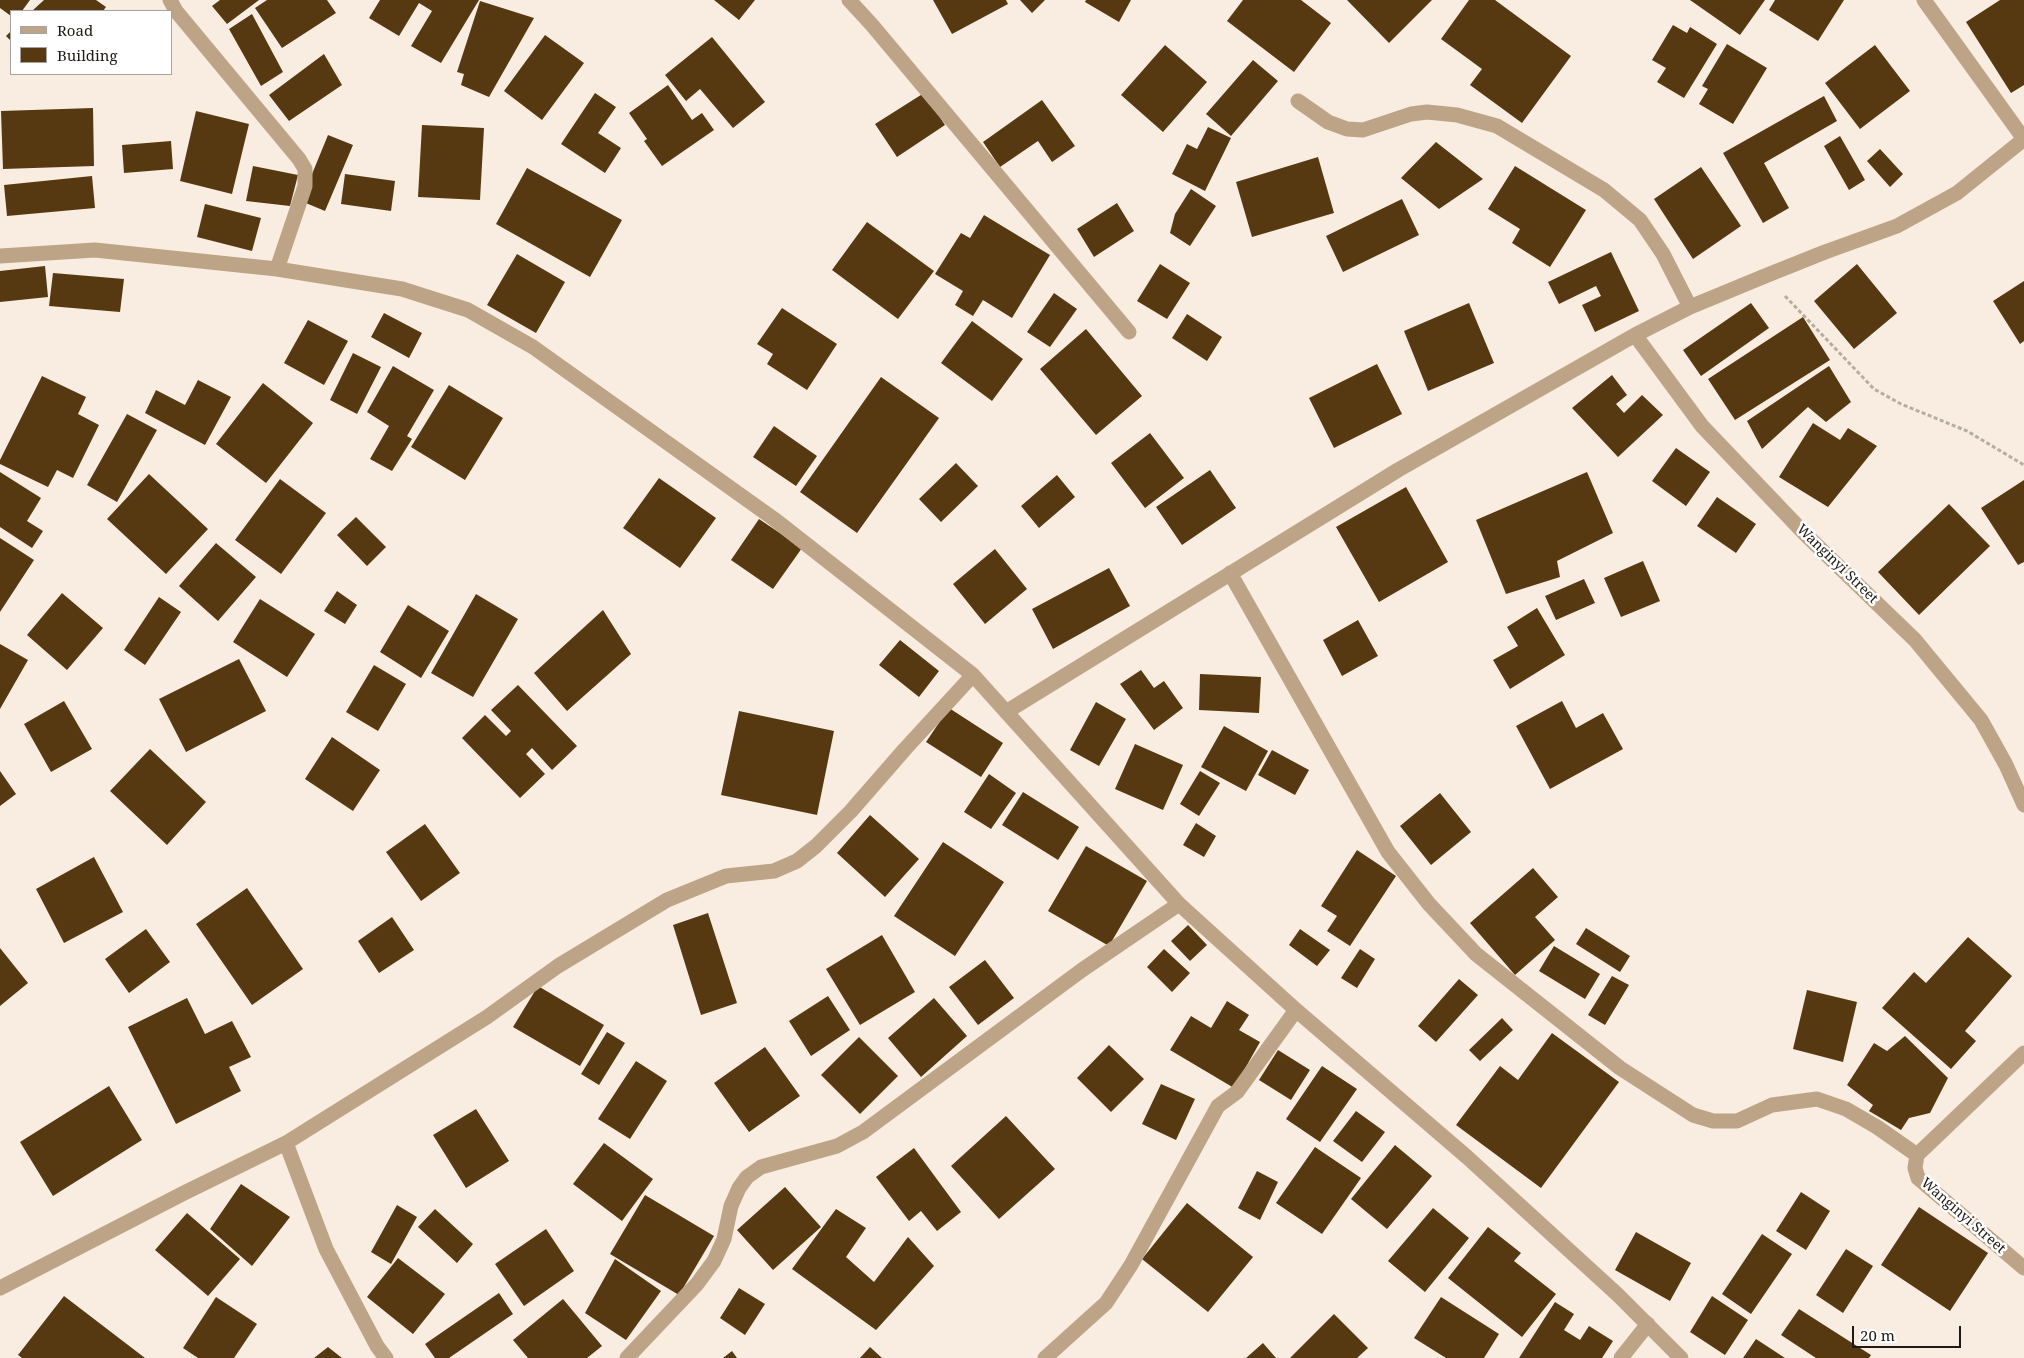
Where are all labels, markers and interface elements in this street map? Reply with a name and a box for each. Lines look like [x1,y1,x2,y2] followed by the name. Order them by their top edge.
[10,10,172,75] legend
[57,20,93,40] text: Road
[57,45,118,65] text: Building
[1793,521,1881,607] street label: Wanginyi Street
[1917,1175,2009,1257] street label: Wanginyi Street
[1854,1316,1963,1348] scale bar
[1860,1325,1895,1345] text: 20 m

